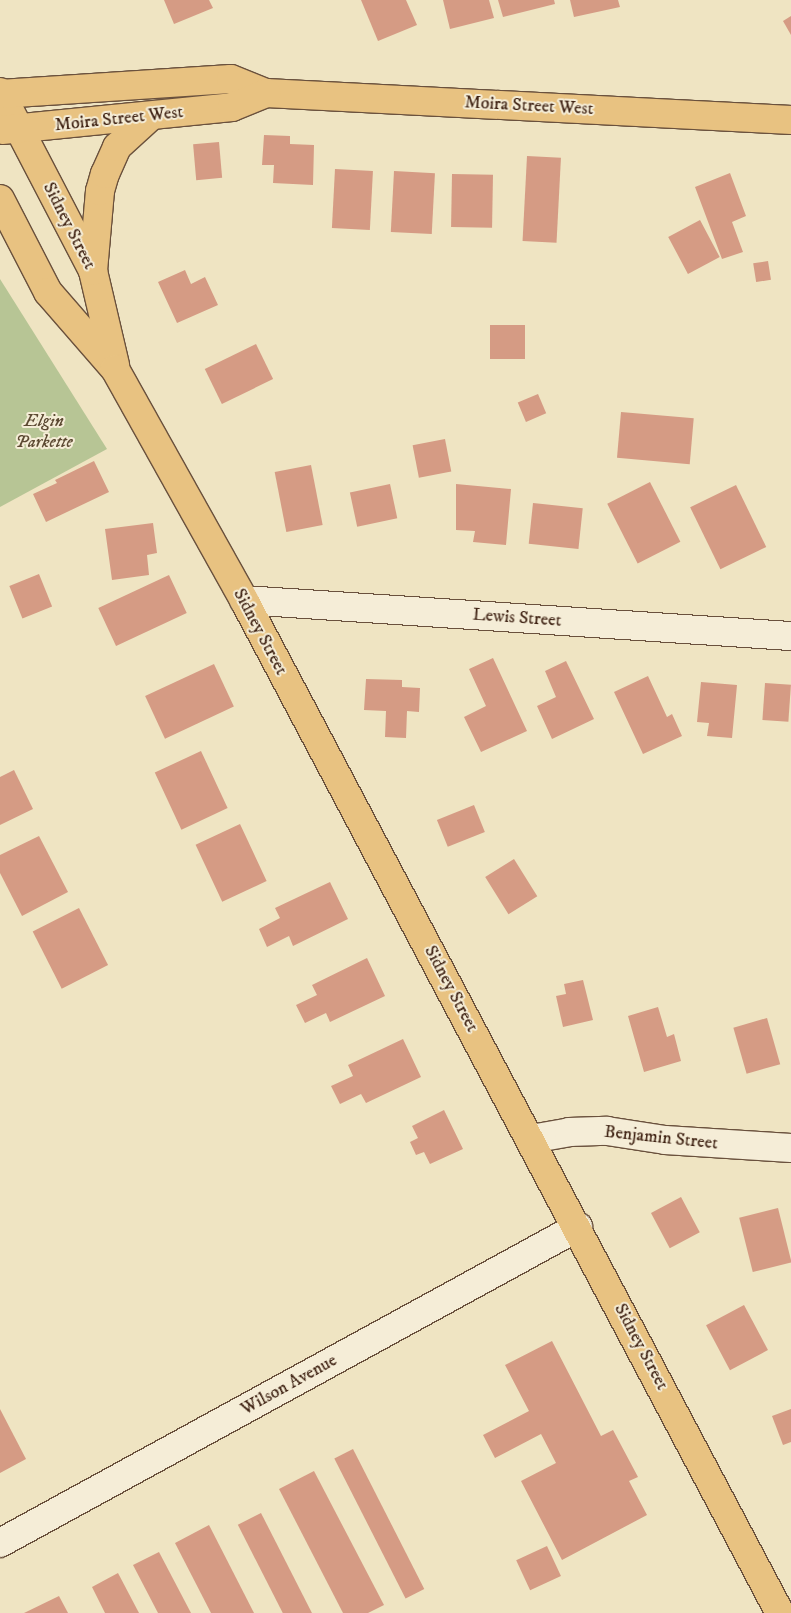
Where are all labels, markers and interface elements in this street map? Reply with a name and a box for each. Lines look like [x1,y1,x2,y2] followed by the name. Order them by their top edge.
[464,92,594,120] street label: Moira Street West
[54,102,184,136] street label: Moira Street West
[38,179,100,273] street label: Sidney Street
[15,411,73,454] park label: Elgin Parkette
[228,585,292,679] street label: Sidney Street
[472,604,562,632] street label: Lewis Street
[419,942,483,1036] street label: Sidney Street
[603,1121,719,1155] street label: Benjamin Street
[609,1300,673,1394] street label: Sidney Street
[237,1350,341,1420] street label: Wilson Avenue

